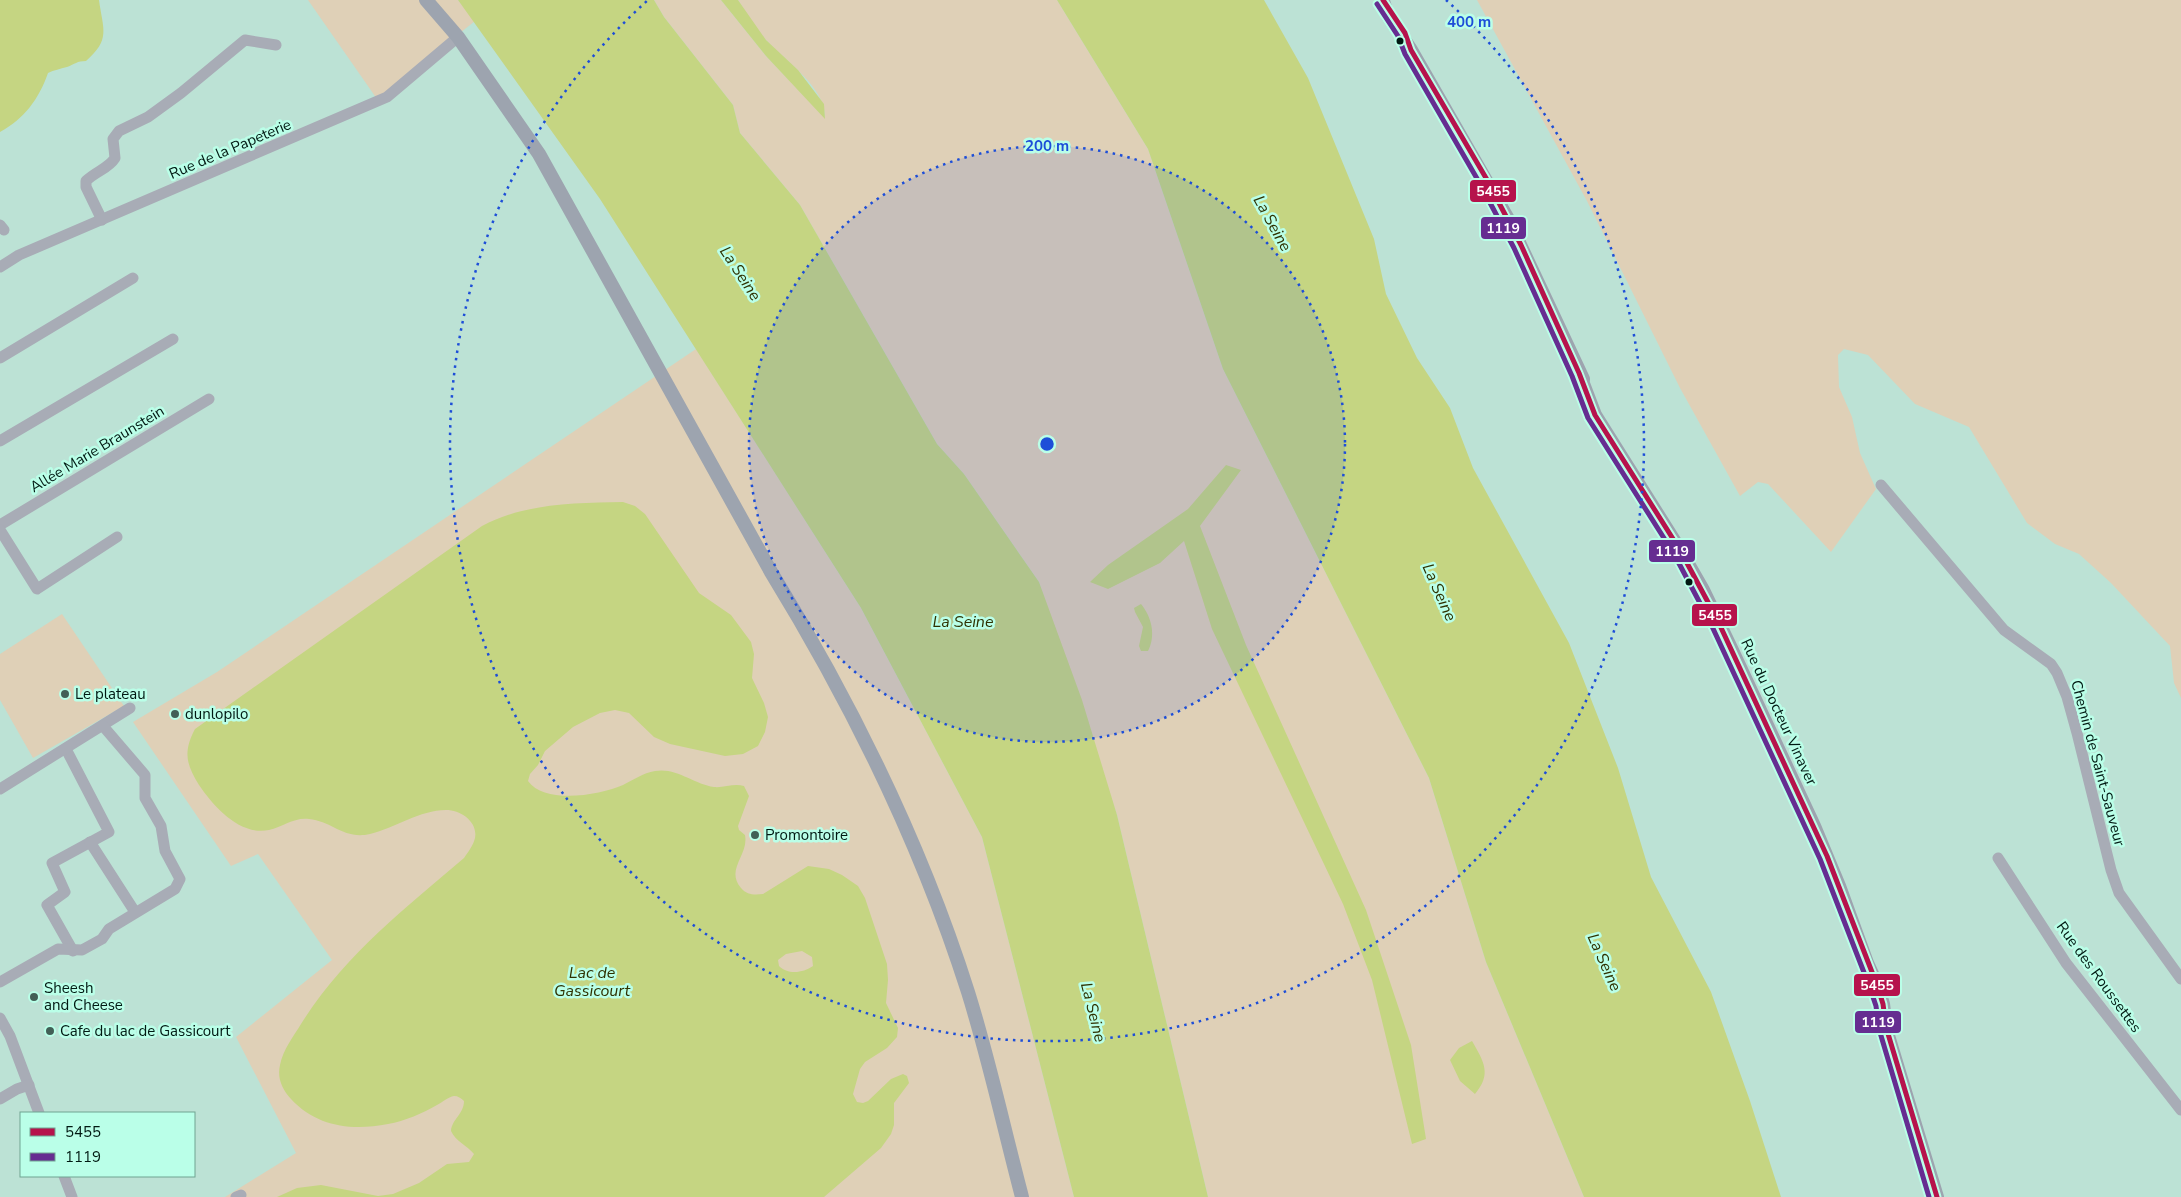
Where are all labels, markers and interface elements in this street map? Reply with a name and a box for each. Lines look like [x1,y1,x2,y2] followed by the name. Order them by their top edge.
[1447,12,1491,32] text: 400 m
[1395,36,1405,46] unlabelled marker
[166,114,294,184] street label: Rue de la Papeterie
[1025,136,1069,156] text: 200 m
[1469,179,1517,203] line badge: 5455
[1476,182,1510,201] text: 5455
[1248,191,1297,256] water label: La Seine
[1480,216,1527,240] line badge: 1119
[1486,219,1520,238] text: 1119
[714,242,766,305] water label: La Seine
[26,401,168,497] street label: Allée Marie Braunstein
[1038,435,1056,453] centre of rings
[1648,539,1696,563] line badge: 1119
[1655,542,1689,561] text: 1119
[1417,560,1462,625] water label: La Seine
[1684,577,1694,587] unlabelled marker
[1691,603,1738,627] line badge: 5455
[1698,606,1732,625] text: 5455
[933,611,994,633] water label: La Seine
[1736,635,1822,789] street label: Rue du Docteur Vinaver
[2066,678,2130,849] street label: Chemin de Saint-Sauveur
[75,684,146,704] place label: Le plateau
[59,688,71,700] marker: Le plateau
[185,704,248,724] place label: dunlopilo
[169,708,181,720] marker: dunlopilo
[765,825,848,845] place label: Promontoire
[749,829,761,841] marker: Promontoire
[2052,918,2146,1036] street label: Rue des Roussettes
[1582,930,1627,995] water label: La Seine
[554,962,630,1002] water label: Lac de Gassicourt
[1853,973,1901,997] line badge: 5455
[1860,976,1894,995] text: 5455
[44,978,123,1015] place label: Sheesh and Cheese
[1075,980,1111,1045] water label: La Seine
[28,991,40,1003] marker: Sheesh and Cheese
[1854,1010,1902,1034] line badge: 1119
[1861,1013,1895,1032] text: 1119
[60,1021,231,1041] place label: Cafe du lac de Gassicourt
[44,1025,56,1037] marker: Cafe du lac de Gassicourt
[20,1112,195,1177] legend
[65,1122,101,1142] text: 5455
[65,1147,101,1167] text: 1119

